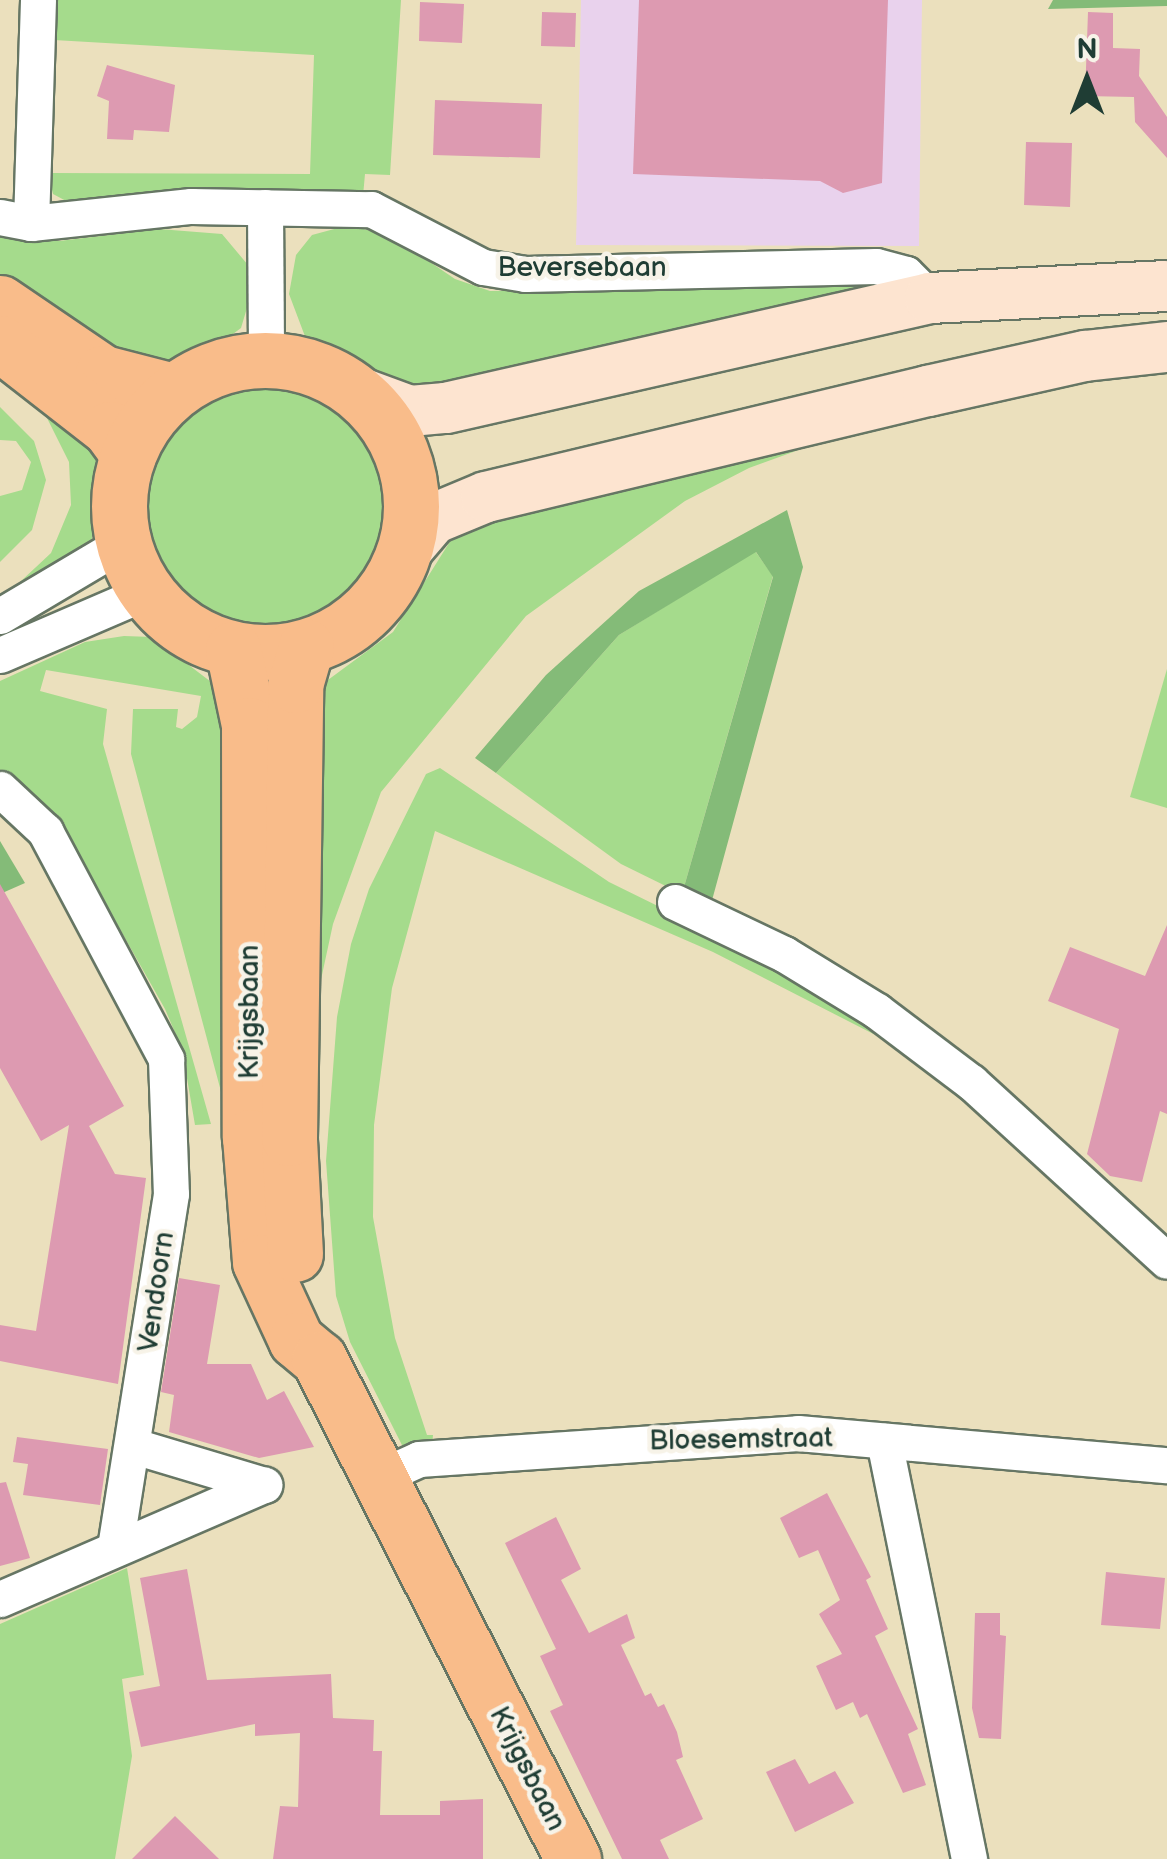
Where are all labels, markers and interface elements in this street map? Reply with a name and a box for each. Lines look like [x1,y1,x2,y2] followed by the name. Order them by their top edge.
[1037,30,1137,130] north arrow
[1076,33,1098,66] text: N
[497,251,667,285] street label: Beversebaan
[233,945,267,1079] street label: Krijgsbaan
[132,1230,182,1354] street label: Vendoorn
[649,1422,833,1458] street label: Bloesemstraat
[481,1701,573,1837] street label: Krijgsbaan

